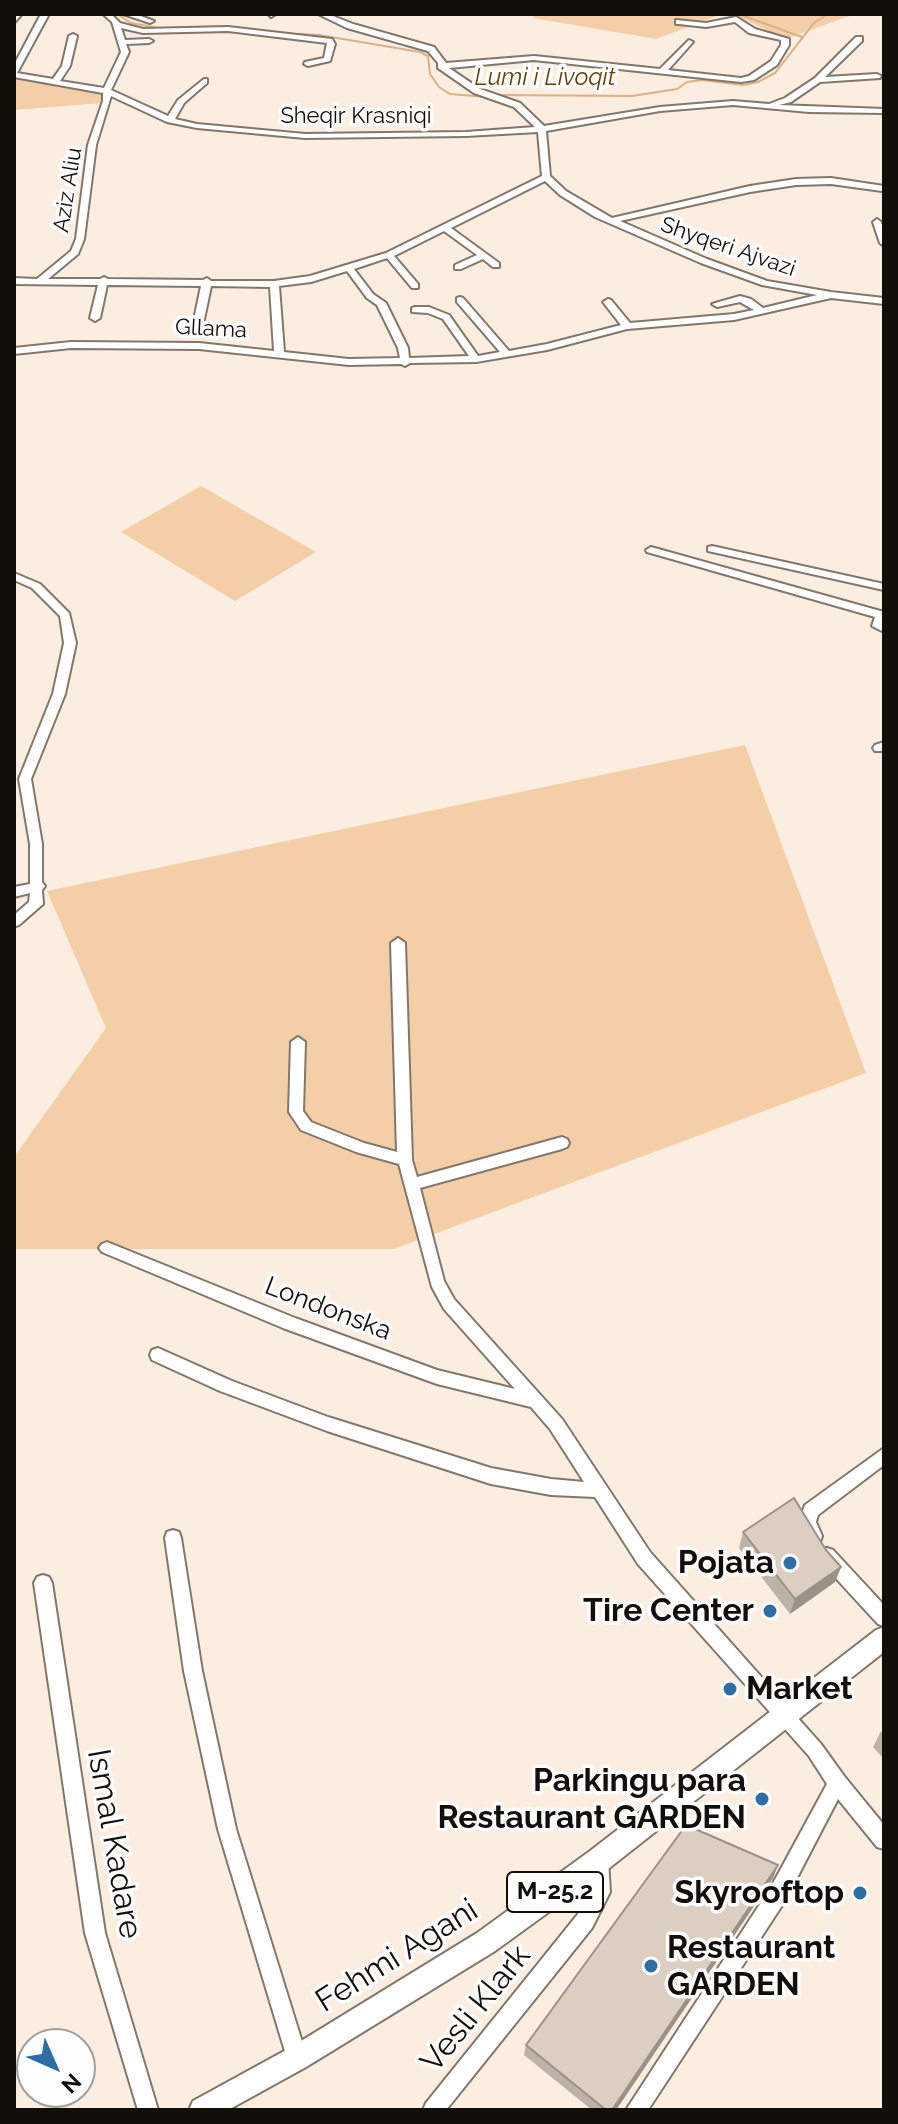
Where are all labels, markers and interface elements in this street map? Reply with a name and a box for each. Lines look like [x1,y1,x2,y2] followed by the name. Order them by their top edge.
[475,64,615,92] water label: Lumi i Livoqit
[280,103,432,129] street label: Sheqir Krasniqi
[48,146,88,234] street label: Aziz Aliu
[657,212,799,282] street label: Shyqeri Ajvazi
[174,314,248,344] street label: Gllama
[260,1271,396,1347] street label: Londonska
[678,1544,774,1582] place label: Pojata
[781,1554,799,1572] marker: Pojata
[583,1592,754,1630] place label: Tire Center
[761,1602,779,1620] marker: Tire Center
[746,1670,853,1708] place label: Market
[721,1680,739,1698] marker: Market
[78,1746,150,1942] street label: Ismal Kadare
[438,1762,746,1837] place label: Parkingu para Restaurant GARDEN
[753,1790,771,1808] marker: Parkingu para Restaurant GARDEN
[507,1872,603,1912] road number: M-25.2
[675,1874,844,1912] place label: Skyrooftop
[851,1884,869,1902] marker: Skyrooftop
[309,1891,485,2021] street label: Fehmi Agani
[667,1929,835,2004] place label: Restaurant GARDEN
[413,1938,539,2080] street label: Vesli Klark
[642,1957,660,1975] marker: Restaurant GARDEN
[16,2028,96,2108] north arrow
[56,2068,87,2099] text: N

